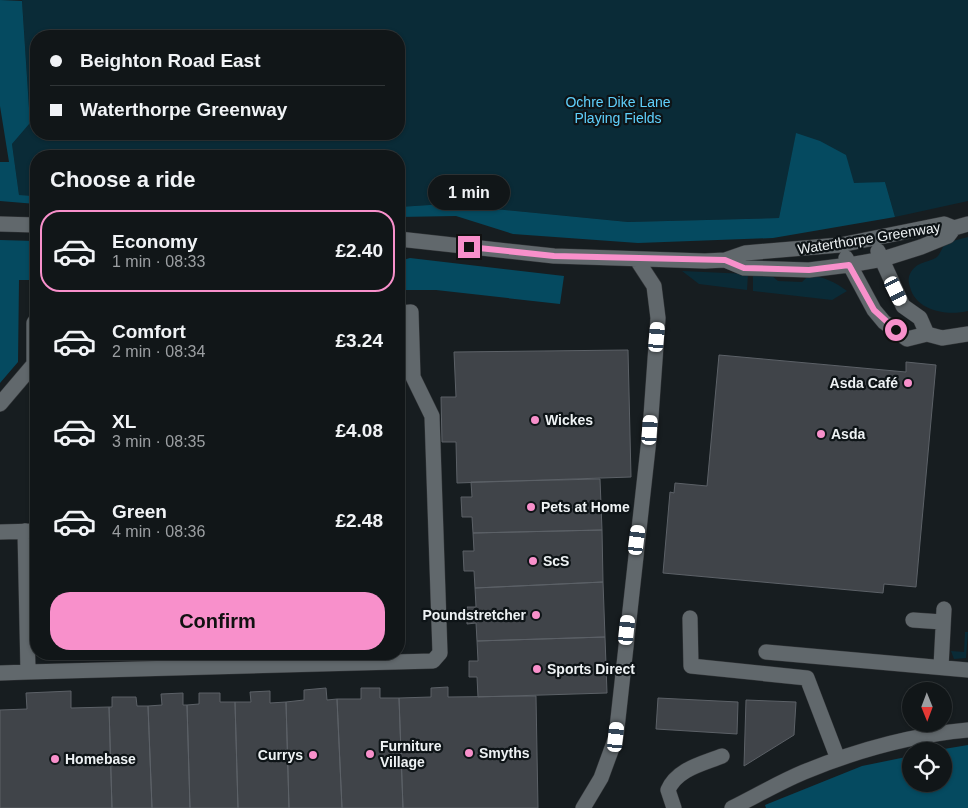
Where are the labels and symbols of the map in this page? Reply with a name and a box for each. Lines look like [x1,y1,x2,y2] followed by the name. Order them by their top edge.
[565,94,671,126] park label: Ochre Dike Lane Playing Fields
[428,174,510,210] callout: 1 min
[797,219,941,257] street label: Waterthorpe Greenway
[458,236,480,258] route end
[882,274,909,308] car
[885,319,907,341] route start
[648,321,665,353] car
[830,375,898,391] place label: Asda Café
[902,377,914,389] marker: Asda Café
[545,412,593,428] place label: Wickes
[529,414,541,426] marker: Wickes
[641,415,658,445] car
[831,426,865,442] place label: Asda
[815,428,827,440] marker: Asda
[541,499,630,515] place label: Pets at Home
[525,501,537,513] marker: Pets at Home
[627,524,646,556] car
[543,553,569,569] place label: ScS
[527,555,539,567] marker: ScS
[423,607,527,623] place label: Poundstretcher
[530,609,542,621] marker: Poundstretcher
[617,614,636,646] car
[547,661,635,677] place label: Sports Direct
[531,663,543,675] marker: Sports Direct
[902,682,952,732] north arrow
[606,721,625,753] car
[380,738,442,770] place label: Furniture Village
[479,745,530,761] place label: Smyths
[258,747,303,763] place label: Currys
[463,747,475,759] marker: Smyths
[364,748,376,760] marker: Furniture Village
[307,749,319,761] marker: Currys
[65,751,136,767] place label: Homebase
[49,753,61,765] marker: Homebase

